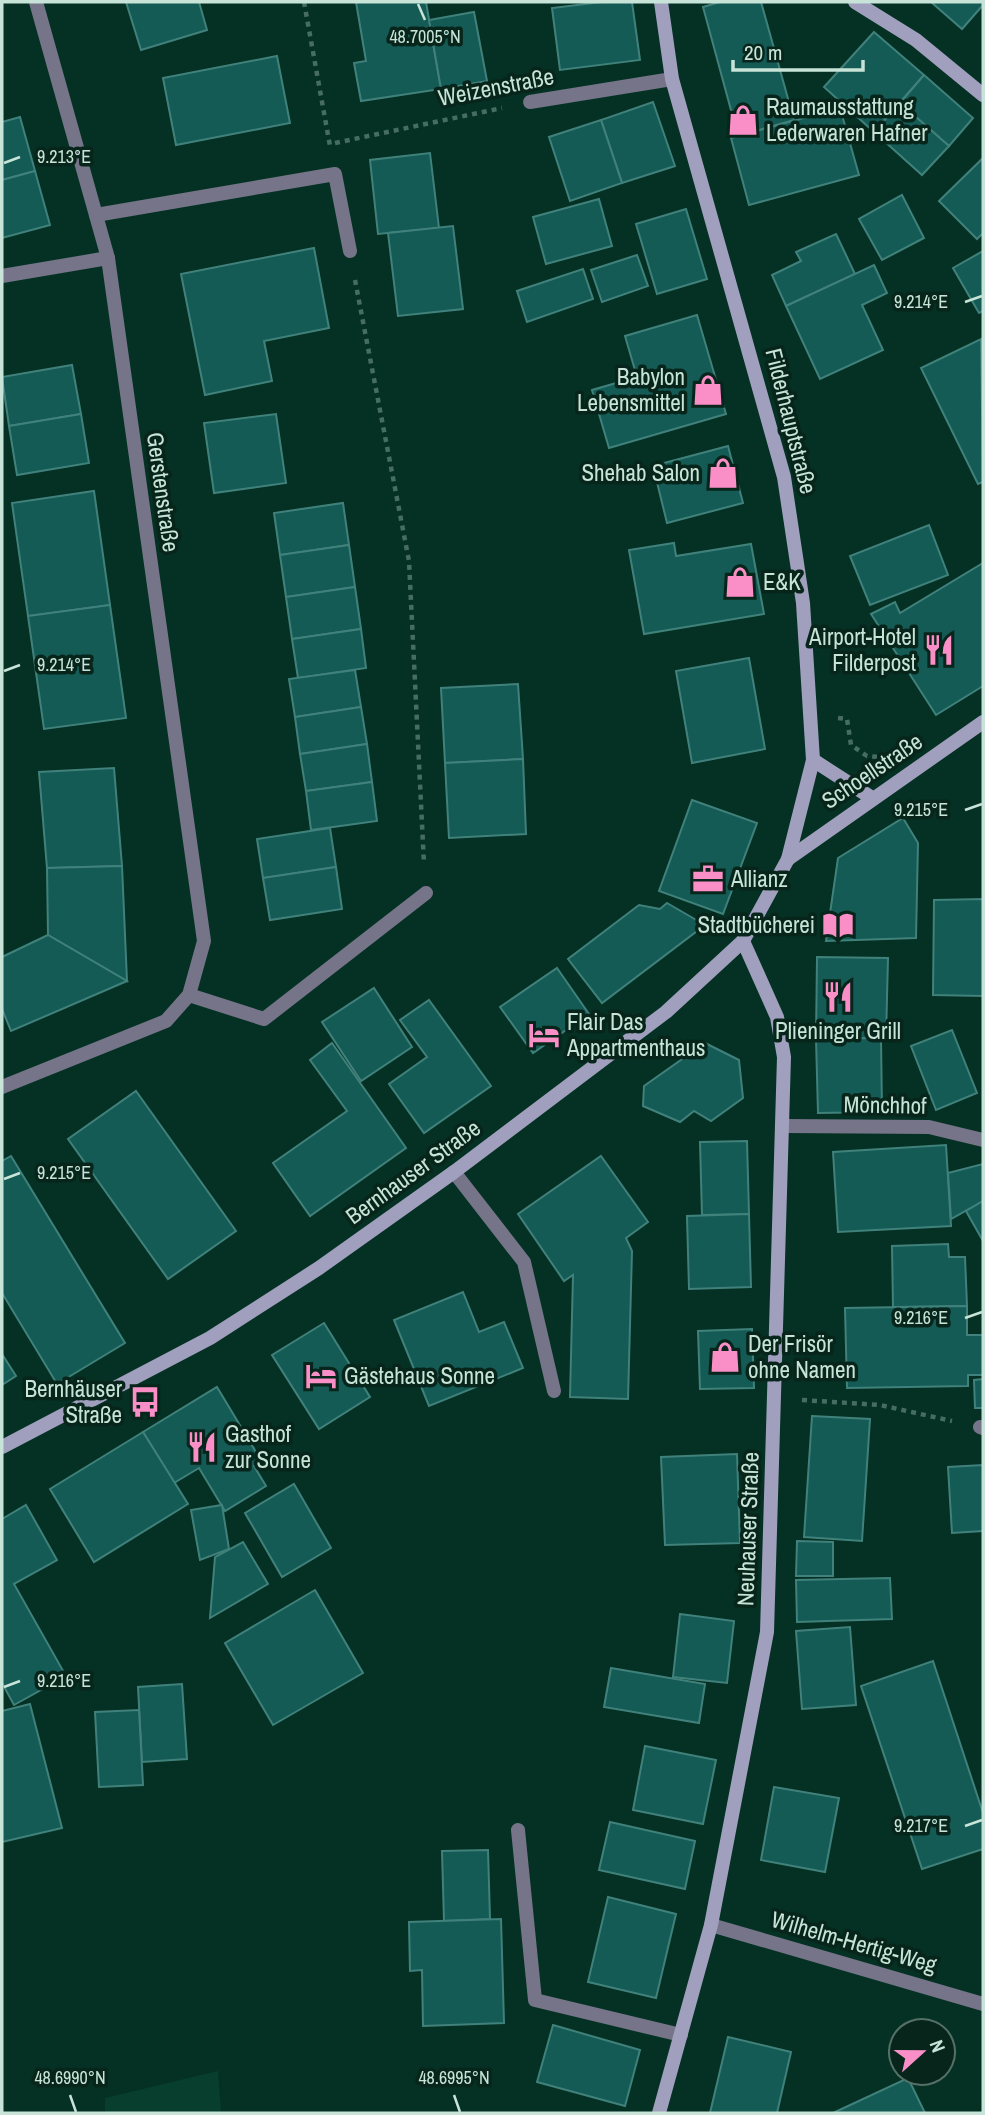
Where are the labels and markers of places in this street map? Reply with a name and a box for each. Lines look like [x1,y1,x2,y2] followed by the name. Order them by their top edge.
[766,91,928,148] place label: Raumausstattung Lederwaren Hafner
[726,103,760,137] shop icon: Raumausstattung Lederwaren Hafner
[577,361,685,418] place label: Babylon Lebensmittel
[691,373,725,407] shop icon: Babylon Lebensmittel
[706,456,740,490] shop icon: Shehab Salon
[582,457,700,488] place label: Shehab Salon
[723,565,757,599] shop icon: E&K
[763,566,801,597] place label: E&K
[808,621,916,678] place label: Airport-Hotel Filderpost
[922,633,956,667] restaurant icon: Airport-Hotel Filderpost
[691,862,725,896] office icon: Allianz
[730,863,788,894] place label: Allianz
[821,908,855,942] library icon: Stadtbücherei
[698,909,815,940] place label: Stadtbücherei
[821,980,855,1014] restaurant icon: Plieninger Grill
[566,1006,705,1063] place label: Flair Das Appartmenthaus
[775,1015,901,1046] place label: Plieninger Grill
[527,1018,561,1052] hotel icon: Flair Das Appartmenthaus
[748,1328,856,1385] place label: Der Frisör ohne Namen
[708,1340,742,1374] shop icon: Der Frisör ohne Namen
[304,1359,338,1393] hotel icon: Gästehaus Sonne
[344,1360,495,1391] place label: Gästehaus Sonne
[25,1373,123,1430] place label: Bernhäuser Straße
[128,1385,162,1419] bus stop icon: Bernhäuser Straße
[225,1418,311,1475] place label: Gasthof zur Sonne
[185,1430,219,1464] restaurant icon: Gasthof zur Sonne

